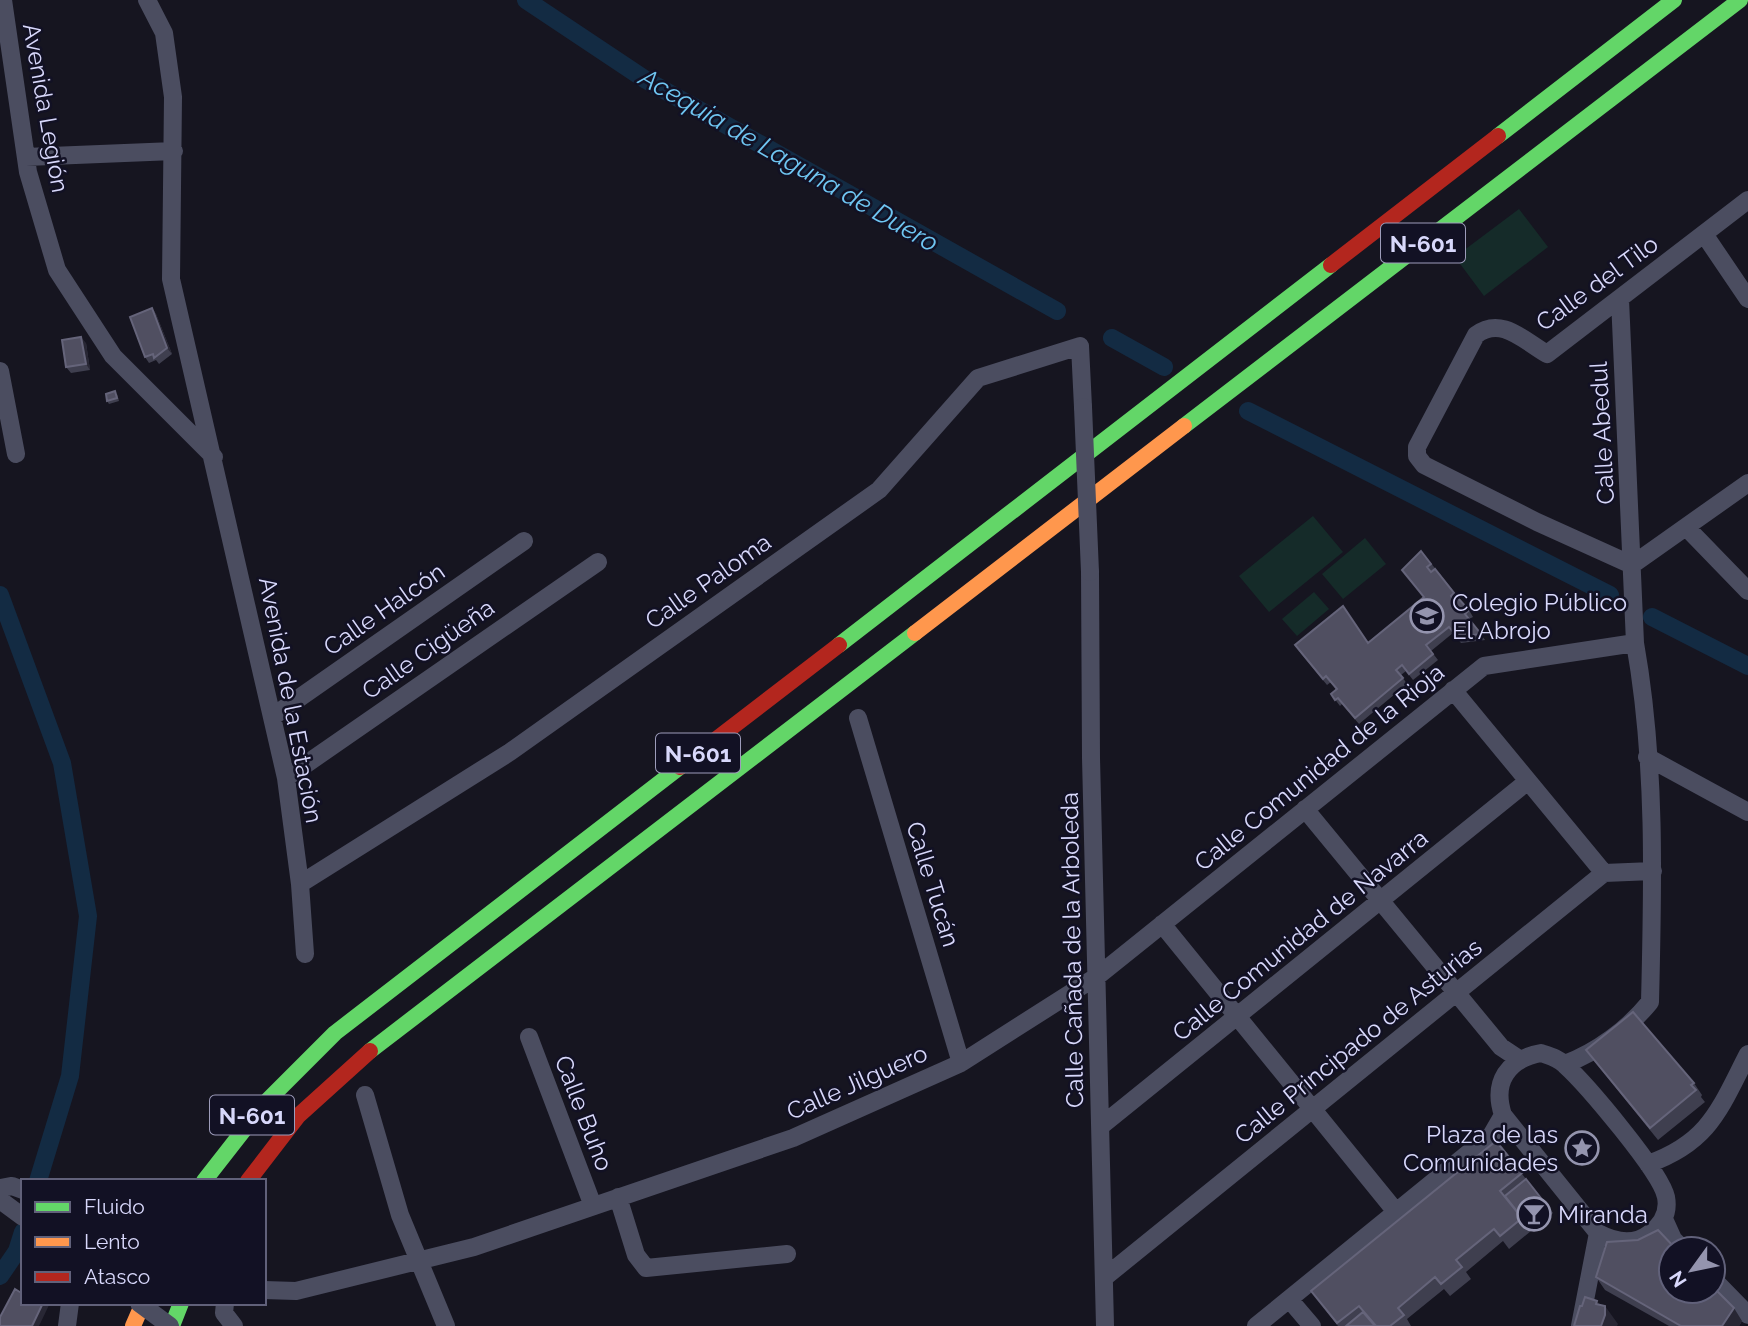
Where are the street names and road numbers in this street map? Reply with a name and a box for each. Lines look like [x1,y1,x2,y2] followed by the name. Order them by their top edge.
[17,21,75,195] street label: Avenida Legión
[1381,224,1465,262] road number: N-601
[1530,229,1664,337] street label: Calle del Tilo
[1584,360,1620,505] street label: Calle Abedul
[640,527,776,635] street label: Calle Paloma
[318,557,450,661] street label: Calle Halcón
[253,574,329,826] street label: Avenida de la Estación
[356,593,500,705] street label: Calle Cigüeña
[1188,657,1450,877] street label: Calle Comunidad de la Rioja
[656,734,740,772] road number: N-601
[1055,792,1089,1108] street label: Calle Cañada de la Arboleda
[900,818,966,950] street label: Calle Tucán
[1167,823,1433,1047] street label: Calle Comunidad de Navarra
[1229,932,1487,1150] street label: Calle Principado de Asturias
[782,1038,932,1126] street label: Calle Jilguero
[549,1051,619,1175] street label: Calle Buho
[210,1096,294,1134] road number: N-601

